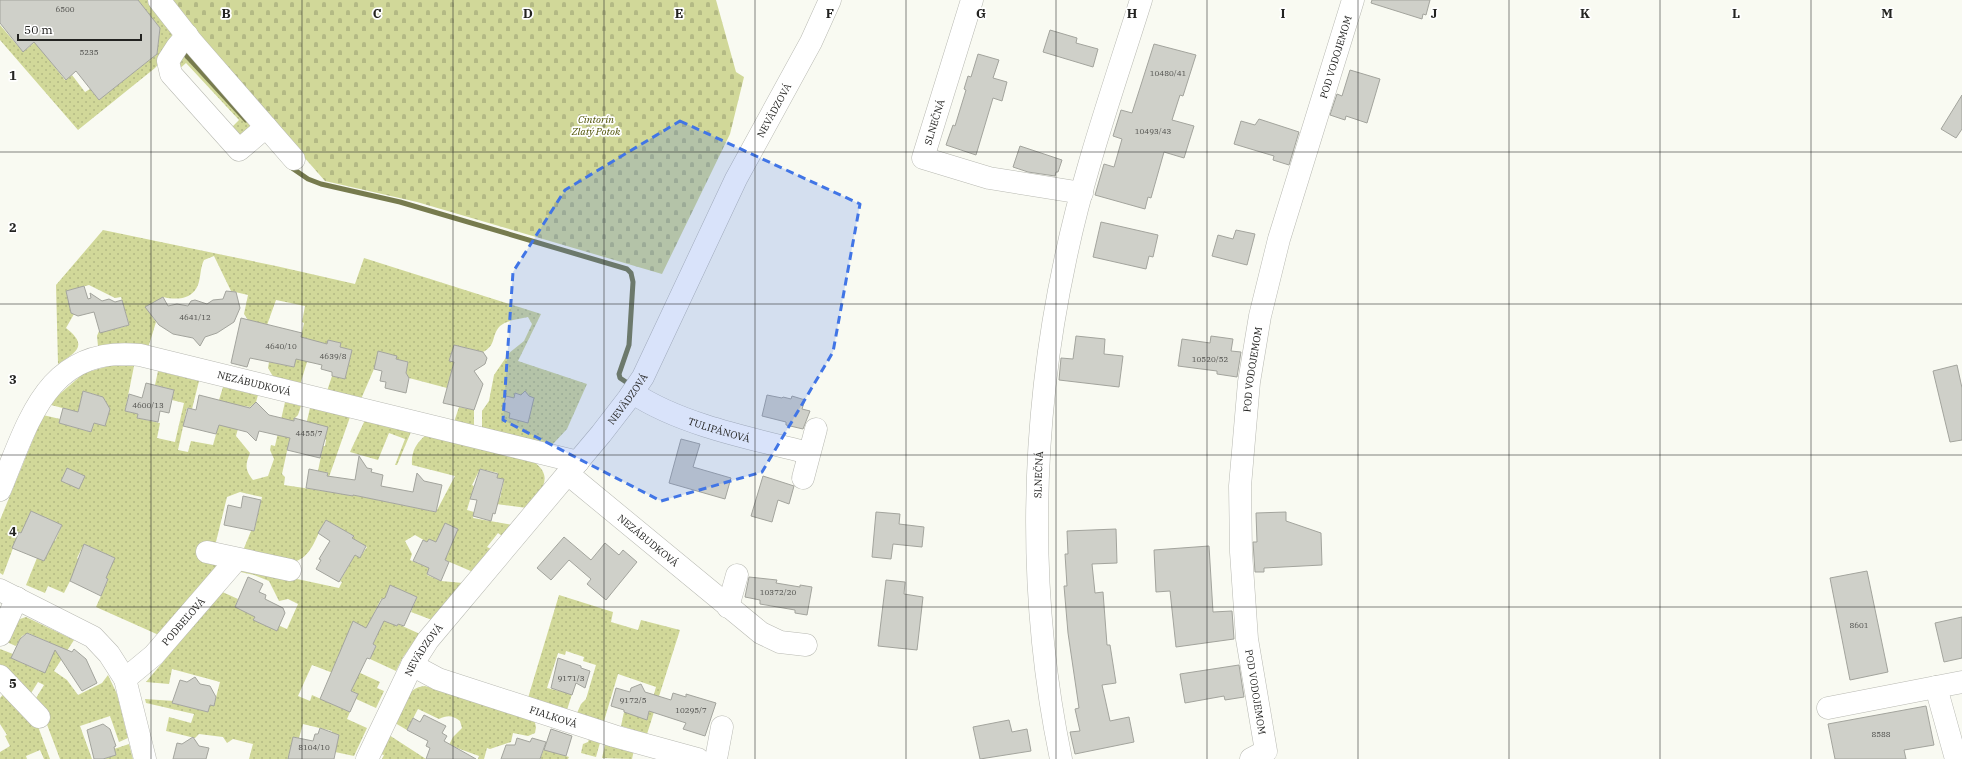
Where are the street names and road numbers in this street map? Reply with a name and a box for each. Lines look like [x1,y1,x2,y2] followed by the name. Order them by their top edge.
[1317,14,1355,100] street label: POD VODOJEMOM
[754,81,794,140] street label: NEVÄDZOVÁ
[921,98,948,147] street label: SLNEČNÁ
[1240,326,1265,413] street label: POD VODOJEMOM
[216,368,292,399] street label: NEZÁBUDKOVÁ
[605,371,651,427] street label: NEVÄDZOVÁ
[686,414,752,445] street label: TULIPÁNOVÁ
[1031,451,1046,498] street label: SLNEČNÁ
[615,512,681,570] street label: NEZÁBUDKOVÁ
[159,595,208,648] street label: PODBEĽOVÁ
[402,621,446,678] street label: NEVÄDZOVÁ
[1242,649,1269,736] street label: POD VODOJEMOM
[528,703,579,731] street label: FIALKOVÁ

